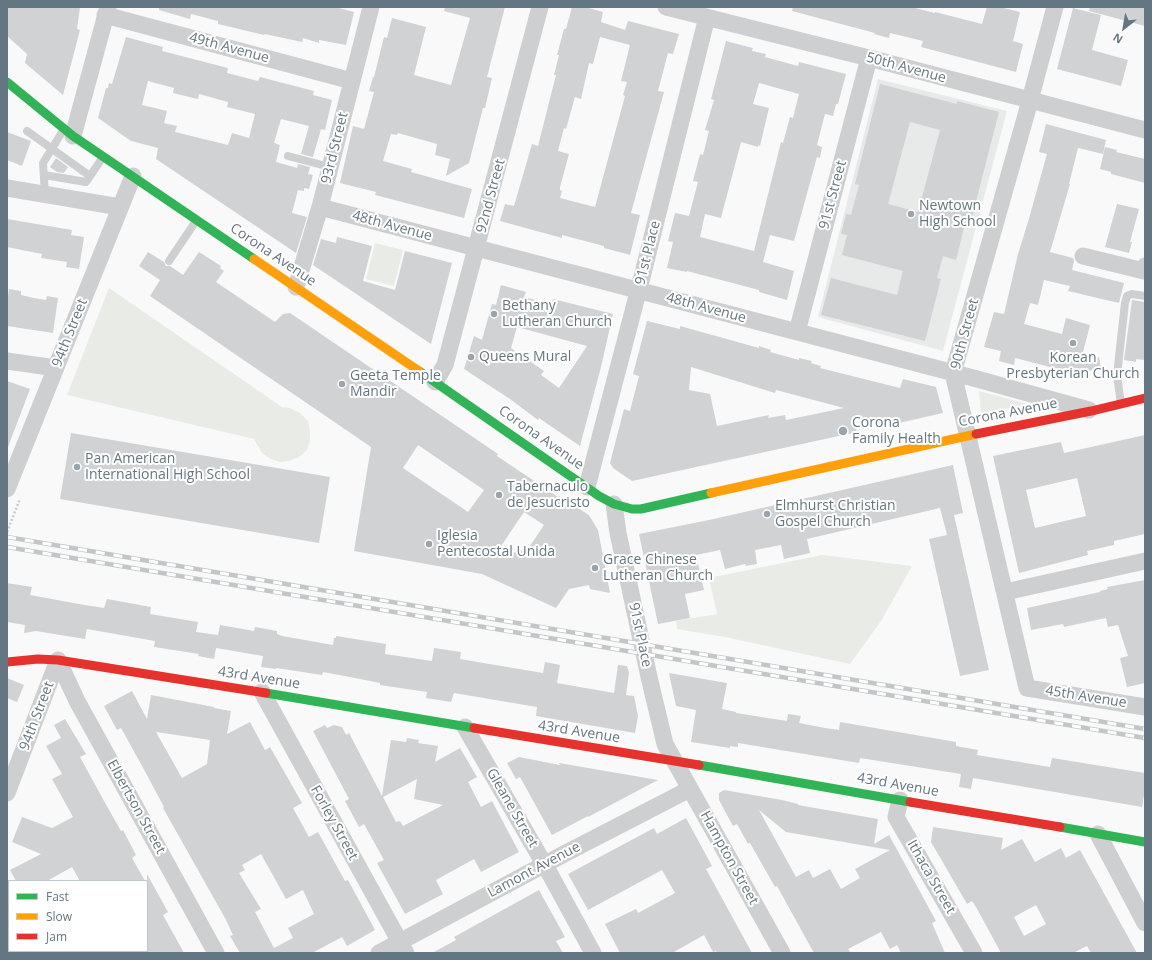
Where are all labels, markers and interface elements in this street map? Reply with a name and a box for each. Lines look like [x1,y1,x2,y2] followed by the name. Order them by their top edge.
[1104,8,1144,48] north arrow
[187,29,271,67] street label: 49th Avenue
[1110,30,1125,47] text: N
[864,49,948,87] street label: 50th Avenue
[318,111,352,185] street label: 93rd Street
[473,157,509,235] street label: 92nd Street
[816,159,850,231] street label: 91st Street
[919,198,996,230] place label: Newtown High School
[350,207,434,245] street label: 48th Avenue
[906,209,916,219] marker: Newtown High School
[632,219,664,287] street label: 91st Place
[227,220,319,290] street label: Corona Avenue
[664,289,748,327] street label: 48th Avenue
[49,296,91,370] street label: 94th Street
[948,297,982,371] street label: 90th Street
[502,298,612,330] place label: Bethany Lutheran Church
[489,309,499,319] marker: Bethany Lutheran Church
[1068,338,1078,348] marker: Korean Presbyterian Church
[479,349,571,365] place label: Queens Mural
[1006,350,1140,382] place label: Korean Presbyterian Church
[466,352,476,362] marker: Queens Mural
[350,368,441,400] place label: Geeta Temple Mandir
[337,379,347,389] marker: Geeta Temple Mandir
[957,395,1059,431] street label: Corona Avenue
[495,402,587,474] street label: Corona Avenue
[852,415,941,448] place label: Corona Family Health
[837,425,849,437] marker: Corona Family Health
[85,451,250,484] place label: Pan American International High School
[72,462,82,472] marker: Pan American International High School
[507,479,590,512] place label: Tabernaculo de Jesucristo
[494,490,504,500] marker: Tabernaculo de Jesucristo
[775,498,896,530] place label: Elmhurst Christian Gospel Church
[762,509,772,519] marker: Elmhurst Christian Gospel Church
[437,528,555,560] place label: Iglesia Pentecostal Unida
[424,539,434,549] marker: Iglesia Pentecostal Unida
[603,552,713,584] place label: Grace Chinese Lutheran Church
[590,563,600,573] marker: Grace Chinese Lutheran Church
[625,601,655,669] street label: 91st Place
[217,663,301,693] street label: 43rd Avenue
[16,679,58,753] street label: 94th Street
[1044,682,1128,712] street label: 45th Avenue
[537,717,621,747] street label: 43rd Avenue
[103,757,169,857] street label: Elbertson Street
[483,765,541,851] street label: Gleane Street
[856,770,940,800] street label: 43rd Avenue
[307,783,361,863] street label: Forley Street
[696,808,762,908] street label: Hampton Street
[903,837,959,917] street label: Ithaca Street
[485,839,583,901] street label: Lamont Avenue
[8,880,148,952] legend
[46,888,69,905] text: Fast
[46,908,72,925] text: Slow
[46,928,67,945] text: Jam

